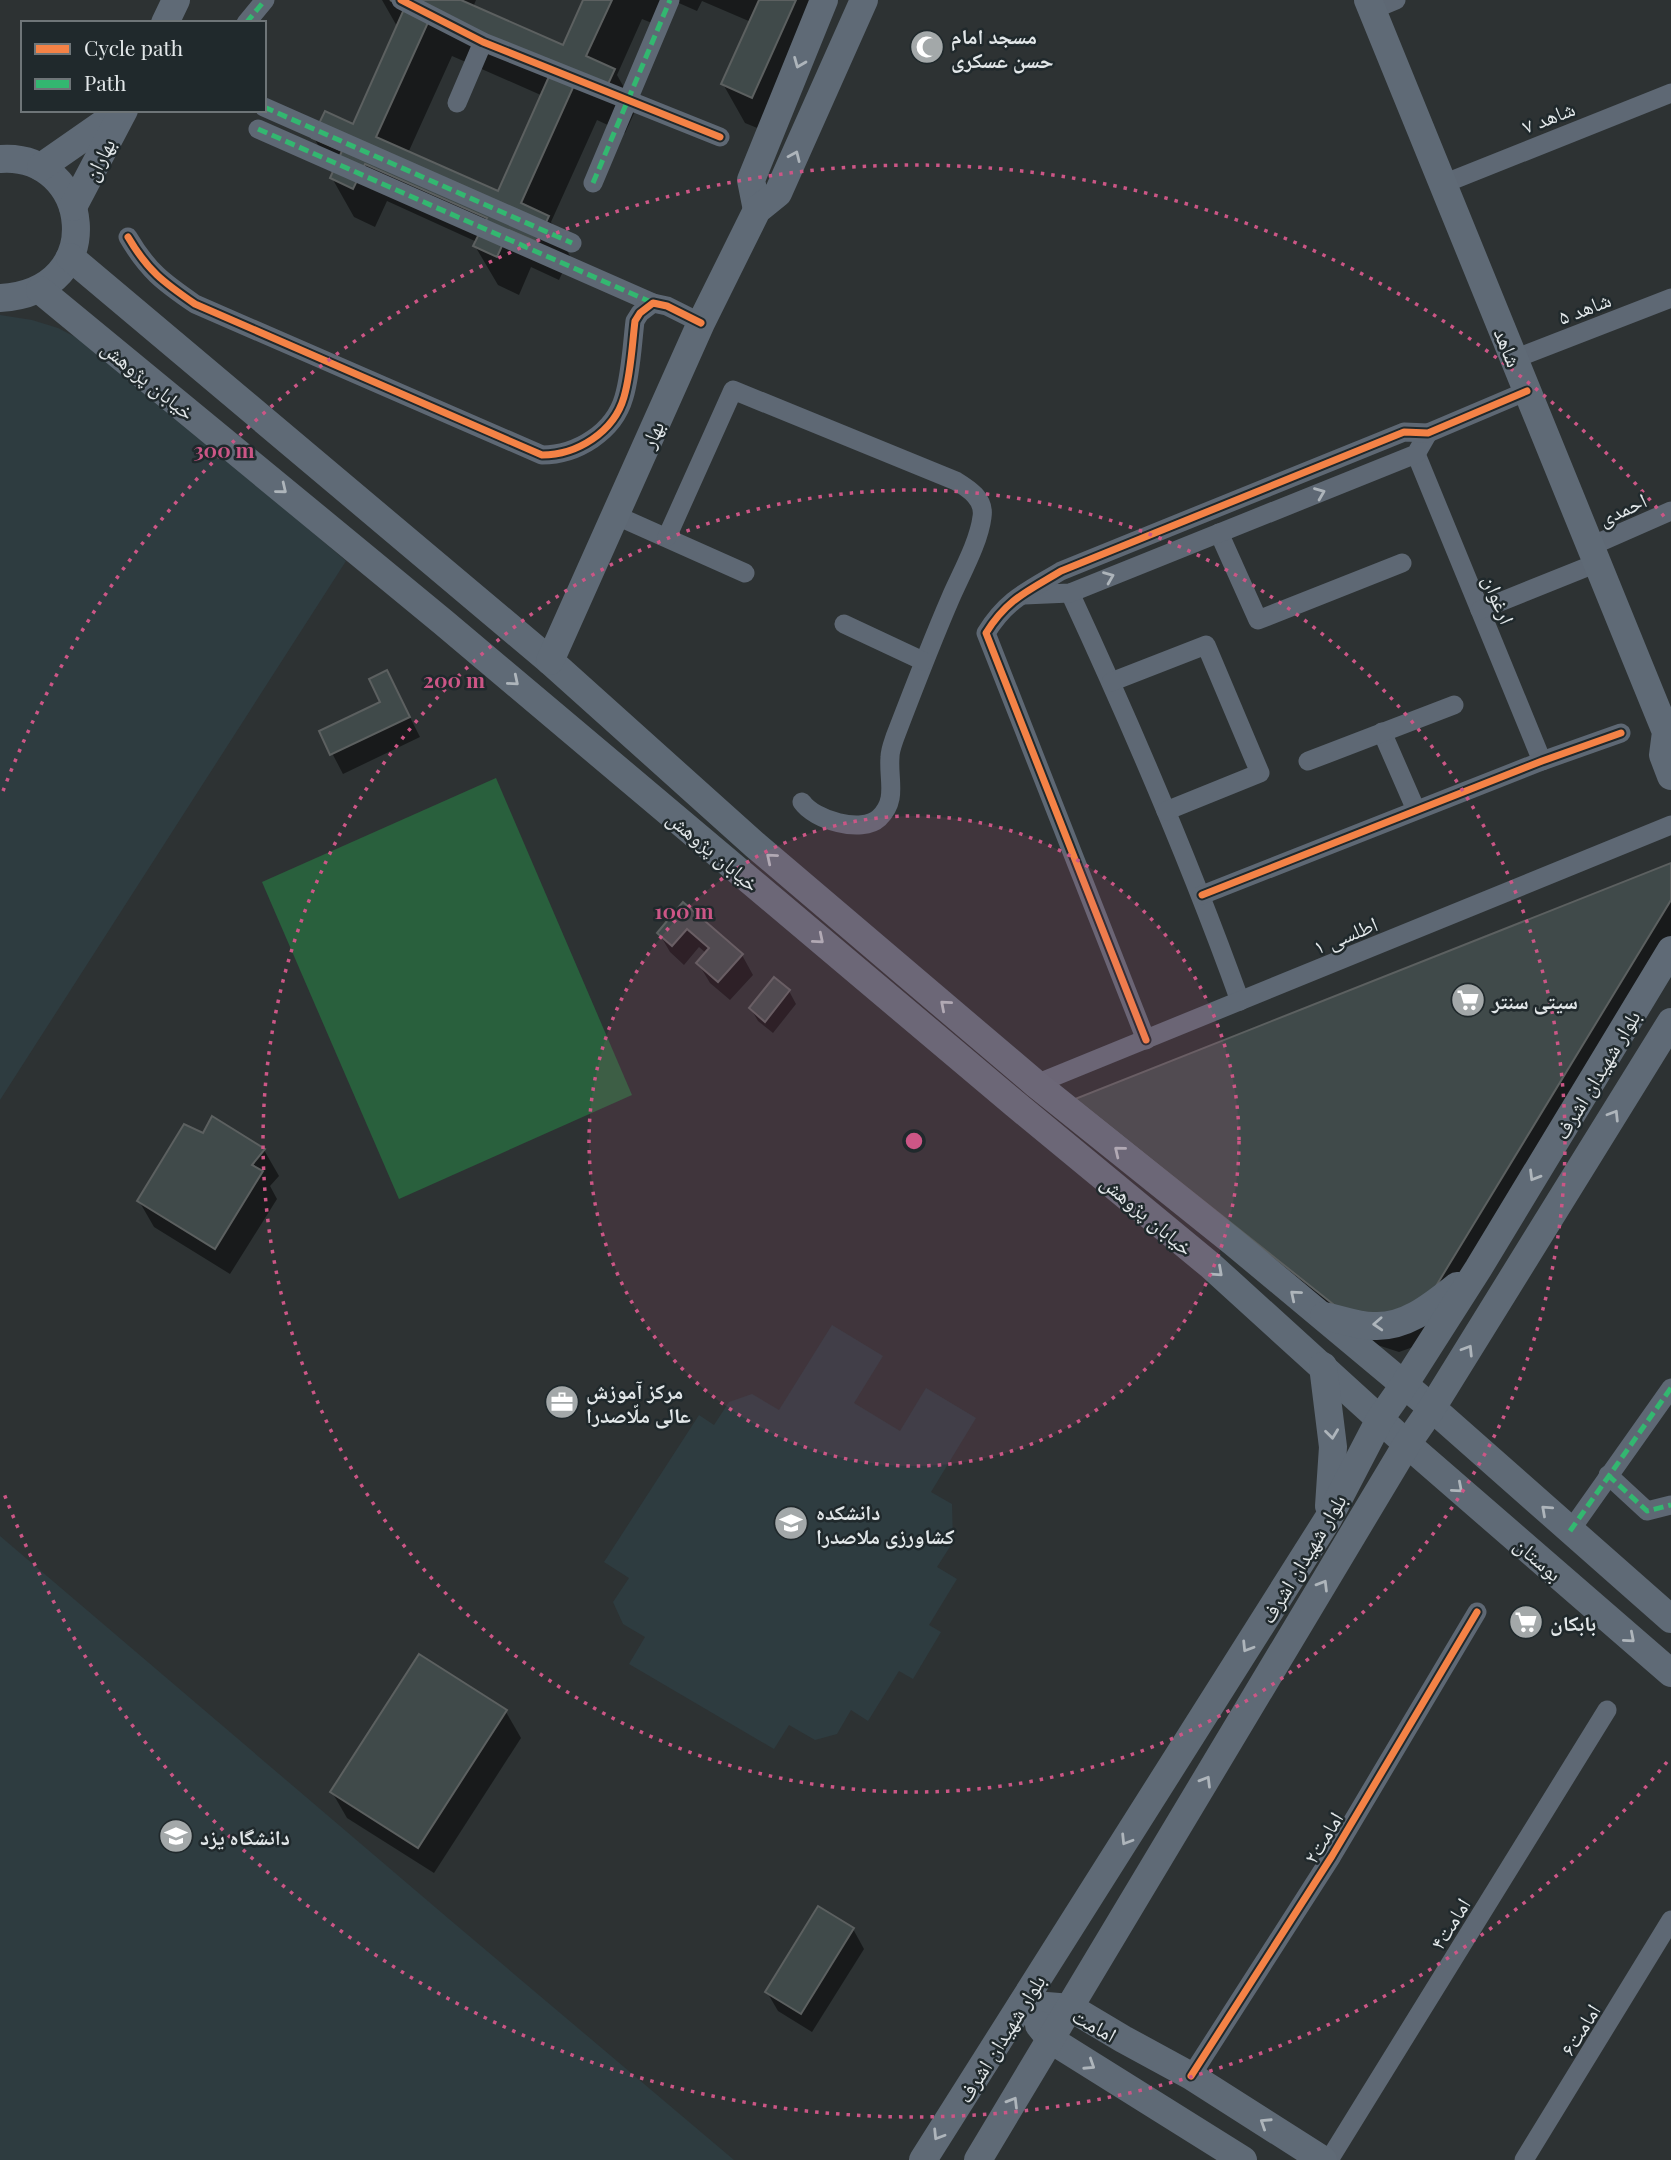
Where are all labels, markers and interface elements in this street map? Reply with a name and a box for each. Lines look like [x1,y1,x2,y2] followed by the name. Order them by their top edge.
[21,21,266,112] legend
[951,21,1054,74] place label: مسجد امام حسن عسکری
[908,28,946,66] mosque icon: مسجد امام حسن عسکری
[84,33,184,61] text: Cycle path
[793,57,807,69] one-way arrow
[84,68,127,96] text: Path
[1518,93,1578,139] street label: شاهد ۷
[75,133,121,185] street label: بهاران
[787,151,801,163] one-way arrow
[1554,284,1614,330] street label: شاهد ۵
[1489,323,1529,371] street label: شاهد
[96,333,201,426] street label: خیابان پژوهش
[632,416,669,453] street label: بهار
[193,435,255,463] text: 300 m
[274,480,286,493] one-way arrow
[1593,485,1651,531] street label: احمدی
[1313,487,1325,501] one-way arrow
[1477,570,1523,628] street label: ارغوان
[1102,572,1114,586] one-way arrow
[423,665,485,693] text: 200 m
[507,673,519,686] one-way arrow
[661,803,766,898] street label: خیابان پژوهش
[766,854,779,866] one-way arrow
[654,896,714,924] text: 100 m
[1309,908,1382,960] street label: اطلسی ۱
[811,931,824,943] one-way arrow
[1449,981,1487,1019] supermarket icon: سیتی سنتر
[1491,986,1578,1015] place label: سیتی سنتر
[940,1001,953,1013] one-way arrow
[1546,1004,1646,1144] street label: بلوار شهیدان اشرف
[1605,1110,1618,1123] one-way arrow
[902,1129,926,1153] centre of rings
[1114,1147,1127,1159] one-way arrow
[1095,1167,1200,1262] street label: خیابان پژوهش
[1529,1169,1542,1182] one-way arrow
[1210,1264,1223,1277] one-way arrow
[1291,1291,1304,1303] one-way arrow
[1372,1317,1383,1332] one-way arrow
[1459,1345,1472,1358] one-way arrow
[586,1376,691,1429] place label: مرکز آموزش عالی ملّاصدرا
[543,1383,581,1421] office icon: مرکز آموزش عالی ملّاصدرا
[1324,1428,1339,1440] one-way arrow
[1450,1480,1463,1492] one-way arrow
[1252,1488,1352,1628] street label: بلوار شهیدان اشرف
[816,1497,954,1549] place label: دانشکده کشاورزی ملاصدرا
[772,1504,810,1542] school or university icon: دانشکده کشاورزی ملاصدرا
[1541,1505,1554,1518] one-way arrow
[1509,1530,1569,1586] street label: بوستان
[1314,1580,1327,1593] one-way arrow
[1507,1603,1545,1641] supermarket icon: بابکان
[1550,1608,1596,1636] place label: بابکان
[1622,1630,1635,1642] one-way arrow
[1242,1640,1255,1653] one-way arrow
[1198,1775,1211,1788] one-way arrow
[1296,1806,1348,1868] street label: امامت۲
[157,1817,195,1855] school or university icon: دانشگاه یزد
[200,1822,290,1850] place label: دانشگاه یزد
[1121,1832,1134,1845] one-way arrow
[1422,1892,1476,1954] street label: امامت۴
[949,1969,1051,2107] street label: بلوار شهیدان اشرف
[1552,1998,1606,2060] street label: امامت۶
[1068,2000,1122,2048] street label: امامت
[1082,2057,1095,2069] one-way arrow
[1005,2096,1018,2109] one-way arrow
[1260,2119,1273,2132] one-way arrow
[934,2128,947,2141] one-way arrow

